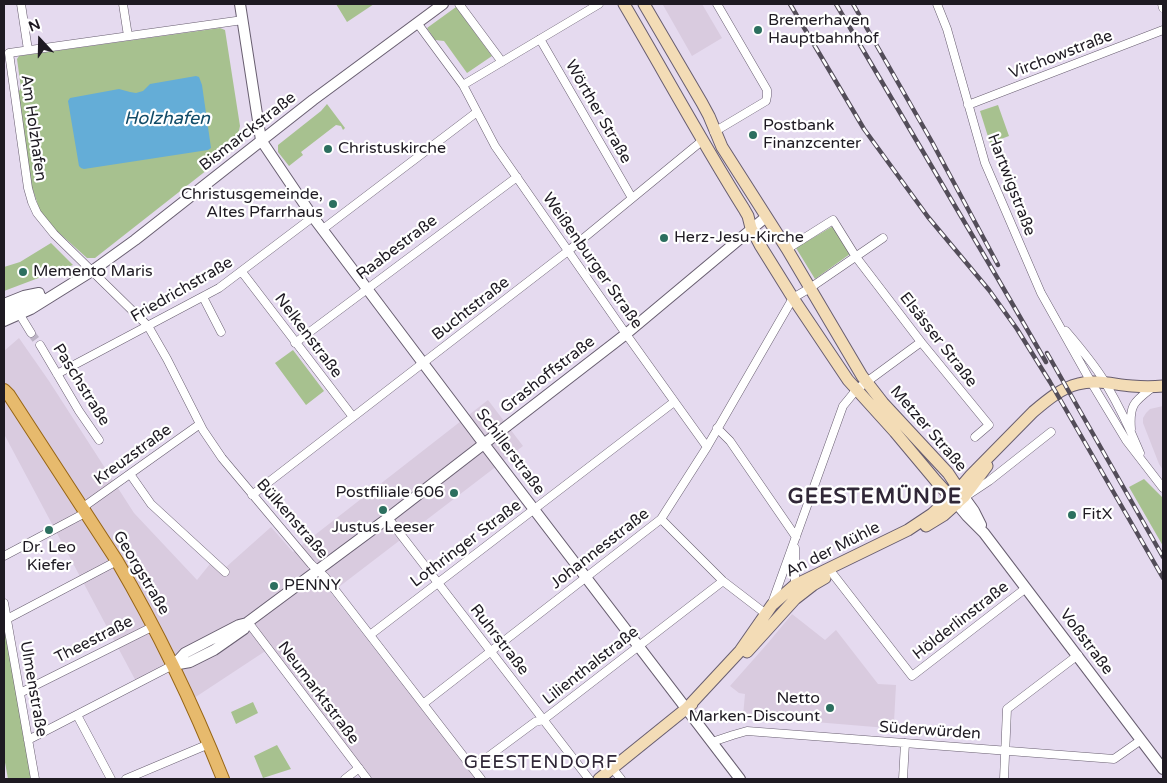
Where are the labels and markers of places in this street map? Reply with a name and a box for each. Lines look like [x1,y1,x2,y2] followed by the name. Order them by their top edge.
[768,11,879,49] place label: Bremerhaven Hauptbahnhof
[752,24,764,36] marker: Bremerhaven Hauptbahnhof
[763,116,861,154] place label: Postbank Finanzcenter
[747,129,759,141] marker: Postbank Finanzcenter
[338,139,446,159] place label: Christuskirche
[322,143,334,155] marker: Christuskirche
[181,185,323,223] place label: Christusgemeinde, Altes Pfarrhaus
[327,198,339,210] marker: Christusgemeinde, Altes Pfarrhaus
[674,228,804,248] place label: Herz-Jesu-Kirche
[658,232,670,244] marker: Herz-Jesu-Kirche
[33,262,153,282] place label: Memento Maris
[17,266,29,278] marker: Memento Maris
[336,483,444,503] place label: Postfiliale 606
[448,487,460,499] marker: Postfiliale 606
[377,504,389,516] marker: Justus Leeser
[1082,505,1112,525] place label: FitX
[1066,509,1078,521] marker: FitX
[332,518,434,538] place label: Justus Leeser
[43,524,55,536] marker: Dr. Leo Kiefer
[22,538,76,576] place label: Dr. Leo Kiefer
[284,576,341,596] place label: PENNY
[268,580,280,592] marker: PENNY
[688,689,820,727] place label: Netto Marken-Discount
[824,702,836,714] marker: Netto Marken-Discount

